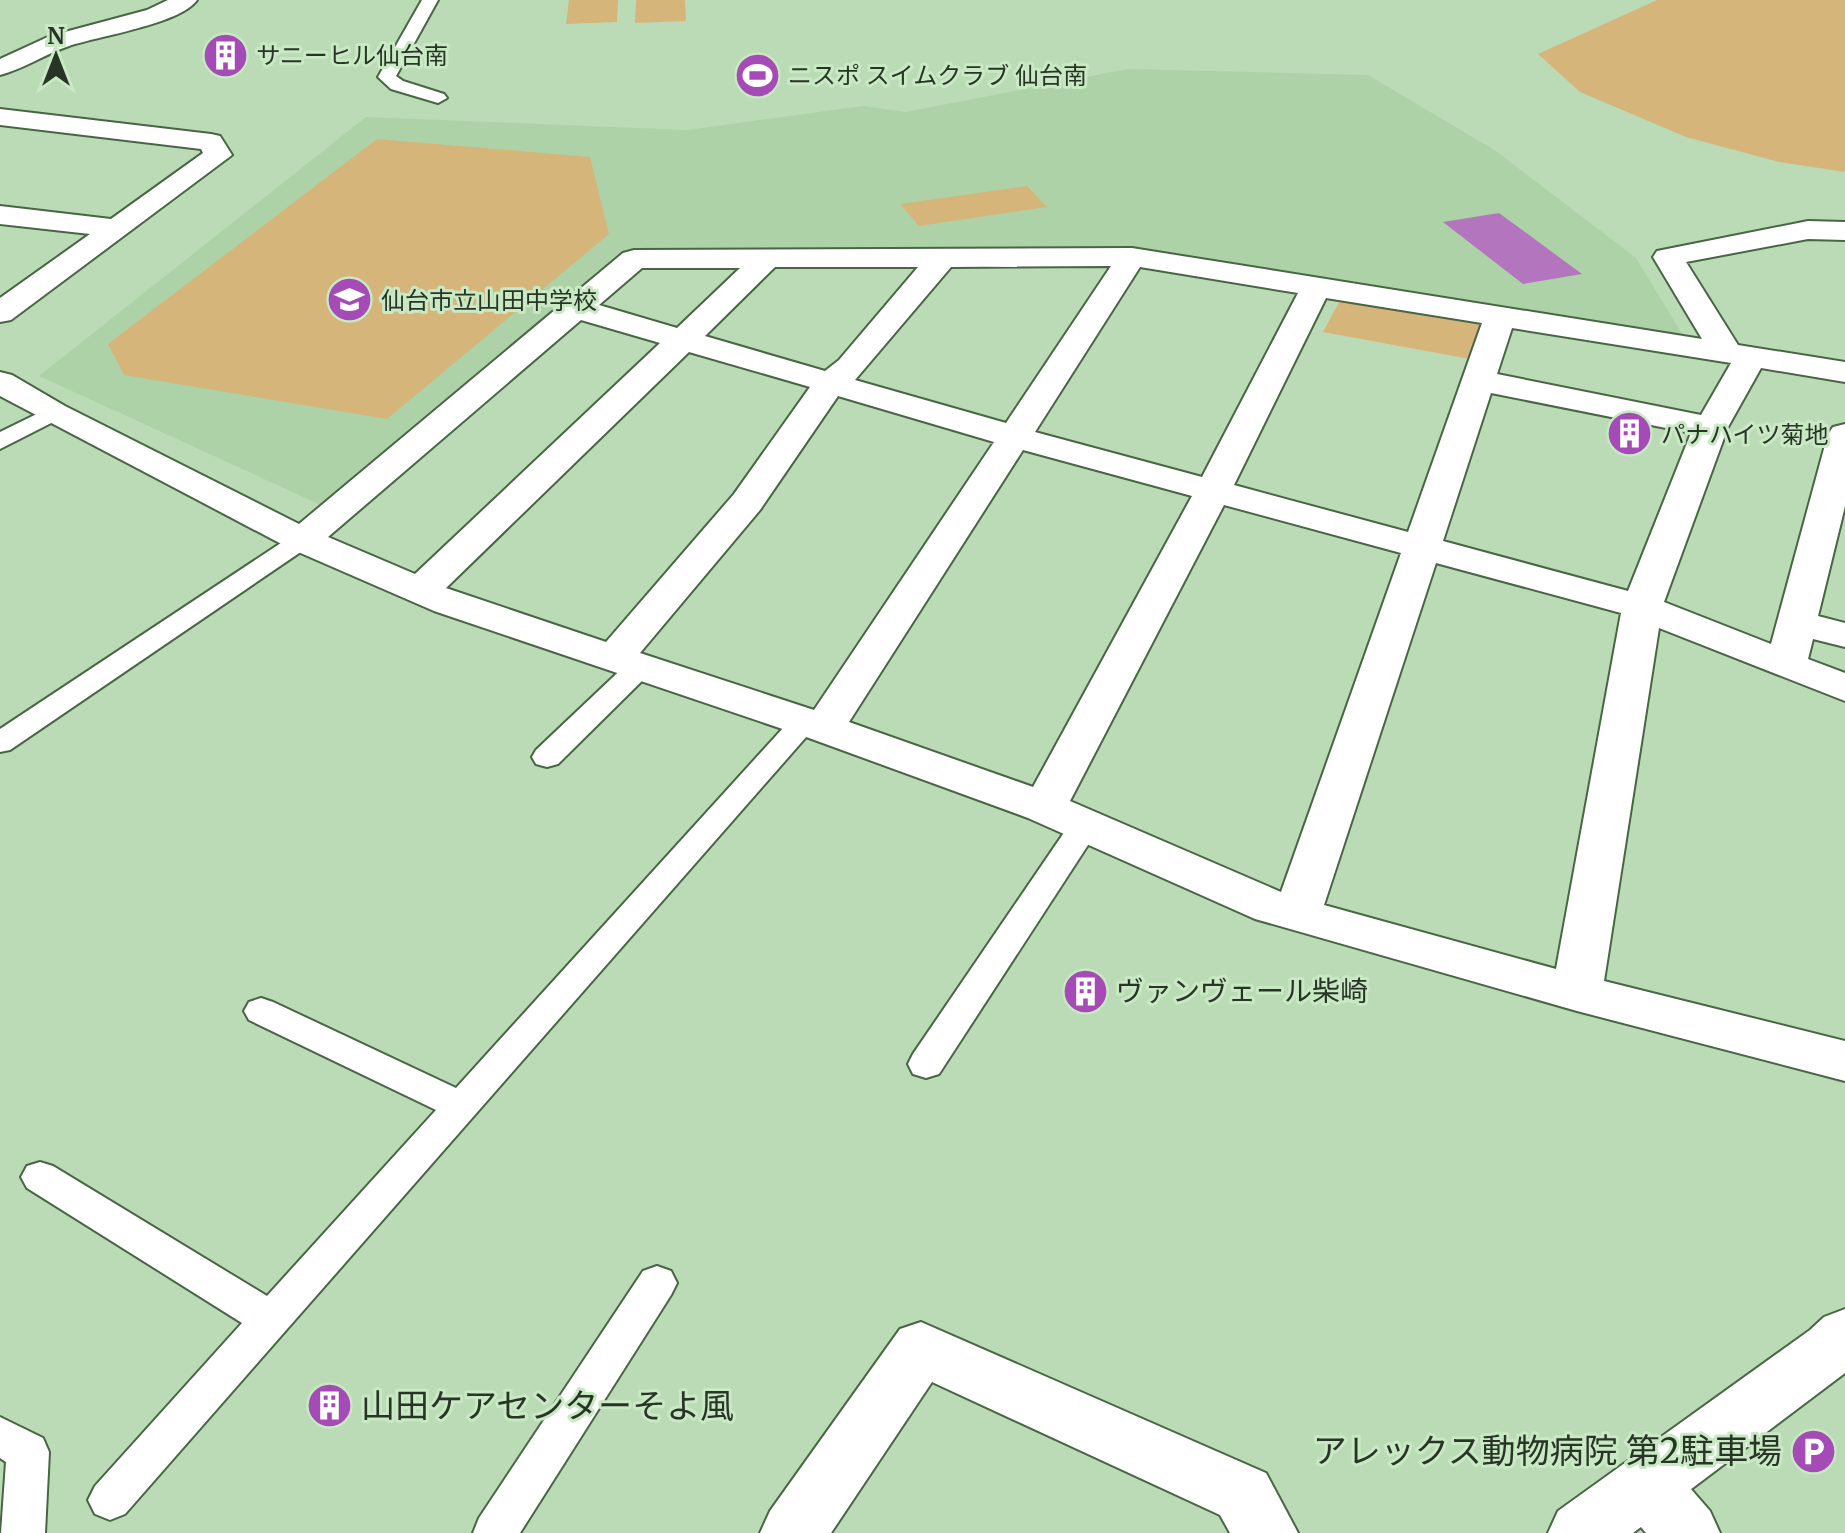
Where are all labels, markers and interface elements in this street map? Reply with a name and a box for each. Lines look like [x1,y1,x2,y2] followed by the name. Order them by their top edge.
[16,16,96,96] north arrow
[47,22,65,50] text: N
[201,31,249,79] building icon: サニーヒル仙台南
[256,40,448,71] place label: サニーヒル仙台南
[733,51,781,99] sports icon: ニスポ スイムクラブ 仙台南
[788,60,1087,91] place label: ニスポ スイムクラブ 仙台南
[326,276,374,324] school or university icon: 仙台市立山田中学校
[381,285,597,316] place label: 仙台市立山田中学校
[1606,410,1654,458] building icon: パナハイツ菊地
[1661,419,1829,450] place label: パナハイツ菊地
[1061,967,1109,1015] building icon: ヴァンヴェール柴崎
[1116,973,1368,1009] place label: ヴァンヴェール柴崎
[306,1382,354,1430] building icon: 山田ケアセンターそよ風
[361,1385,734,1427] place label: 山田ケアセンターそよ風
[1789,1427,1837,1475] parking icon: アレックス動物病院 第2駐車場
[1313,1430,1782,1472] place label: アレックス動物病院 第2駐車場

